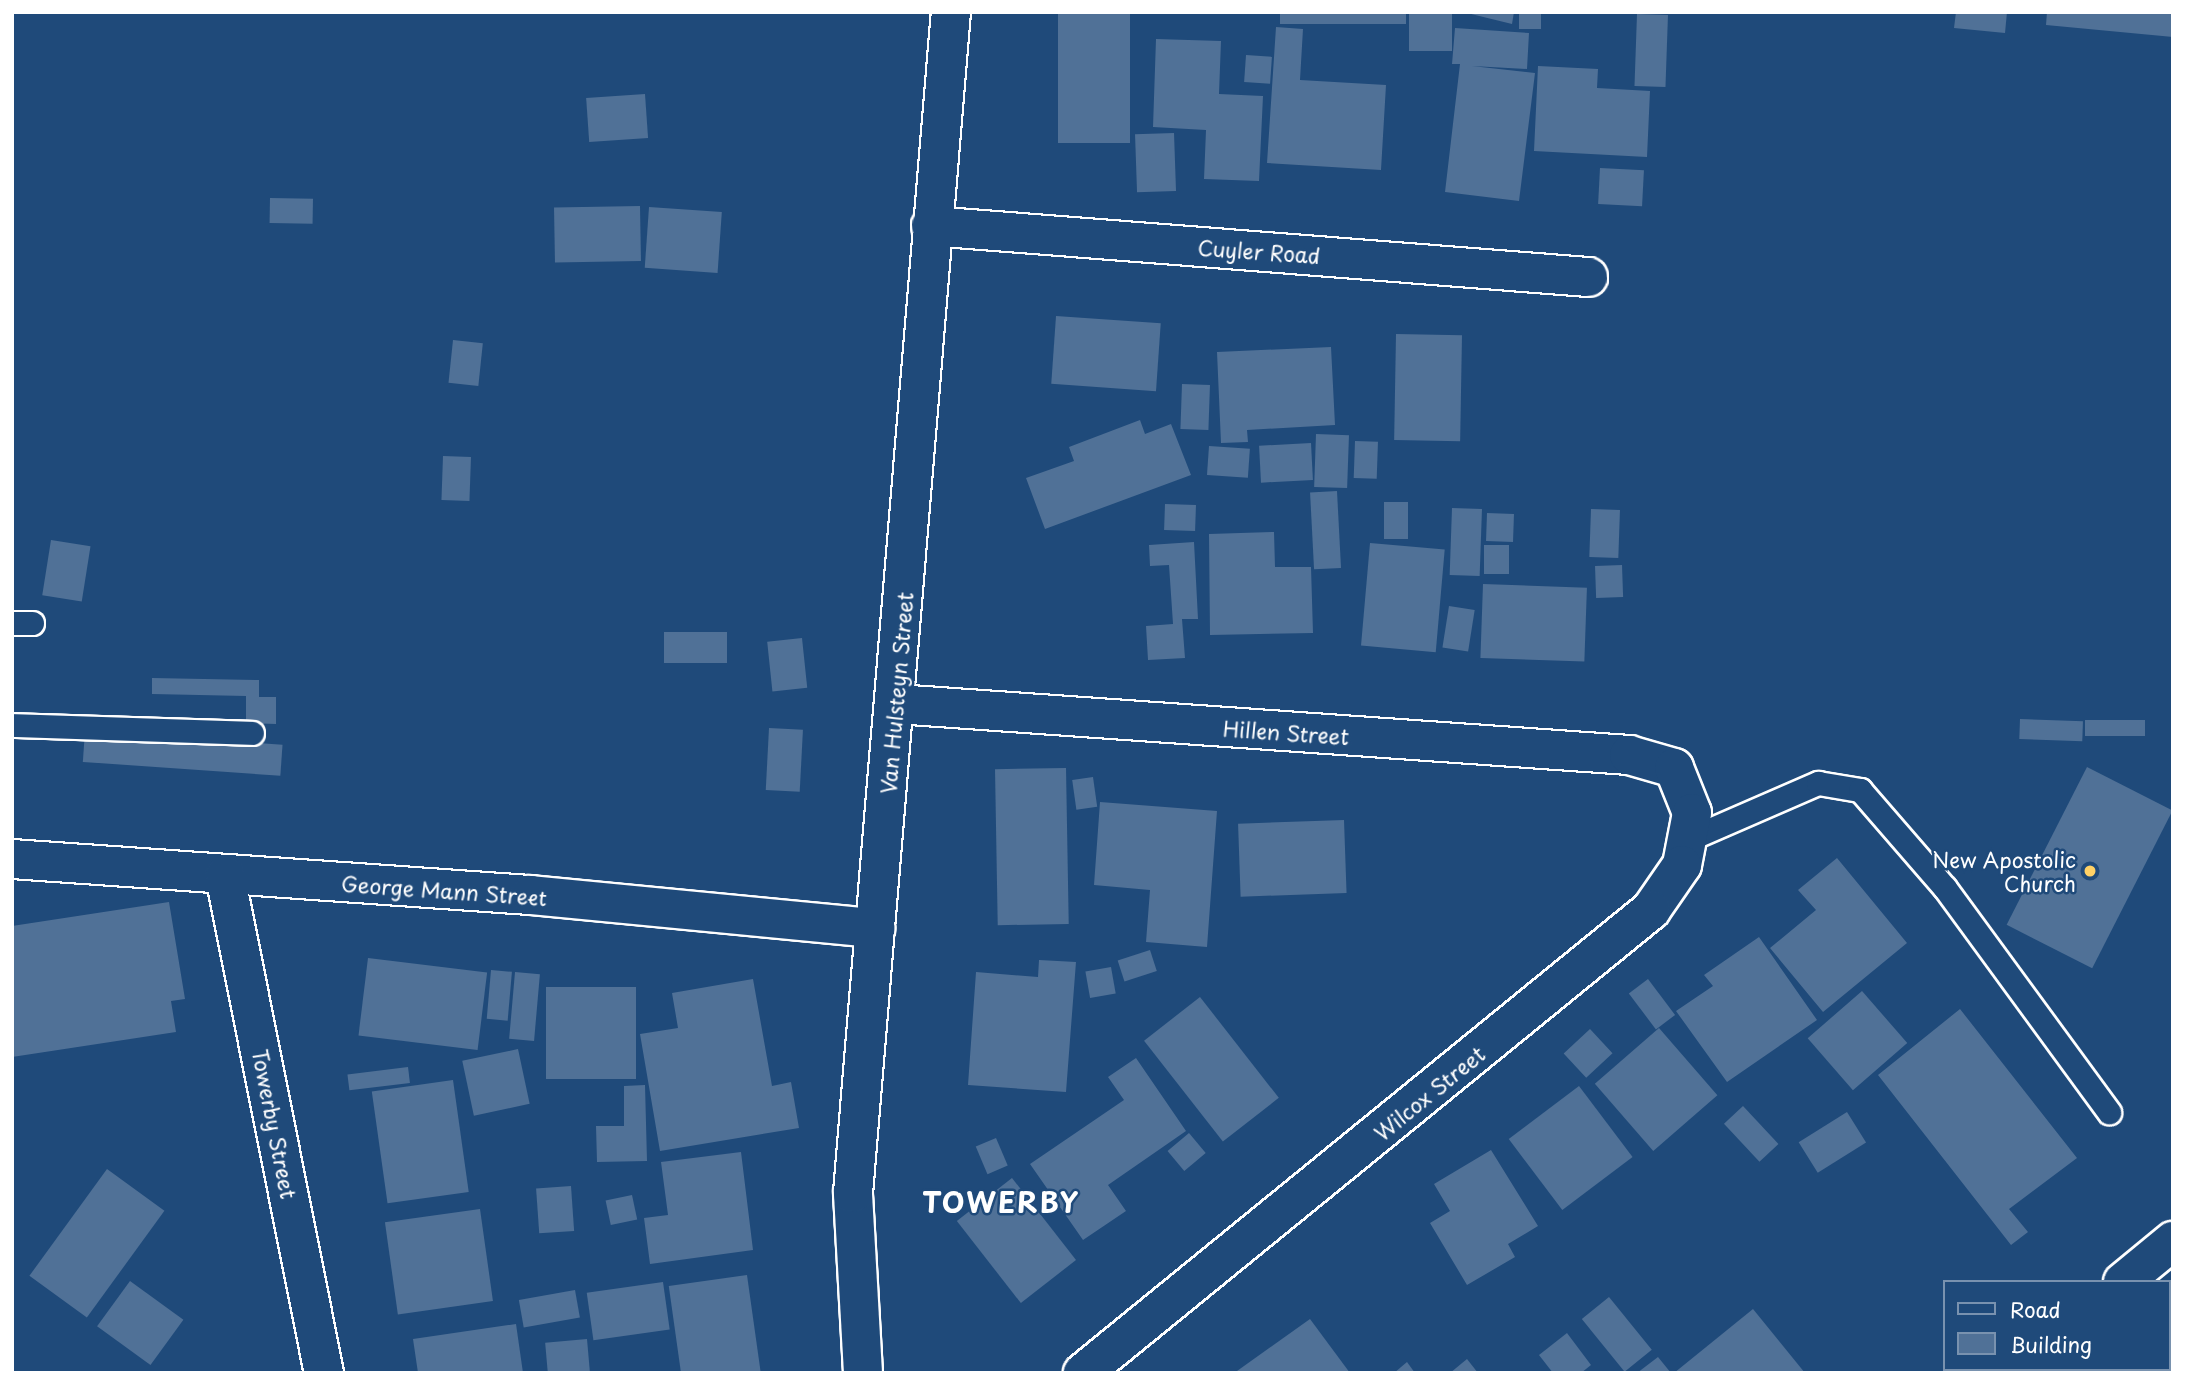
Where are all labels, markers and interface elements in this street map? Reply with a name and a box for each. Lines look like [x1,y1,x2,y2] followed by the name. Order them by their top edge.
[1196,234,1322,268] street label: Cuyler Road
[875,591,917,795] street label: Van Hulsteyn Street
[1221,715,1351,749] street label: Hillen Street
[1932,846,2076,896] place label: New Apostolic Church
[2082,863,2098,879] marker: New Apostolic Church
[340,870,548,910] street label: George Mann Street
[1368,1040,1490,1146] street label: Wilcox Street
[248,1046,302,1202] street label: Towerby Street
[924,1185,1078,1219] district label: TOWERBY
[1944,1280,2171,1371] legend
[2010,1293,2061,1325] text: Road
[2010,1328,2092,1360] text: Building

